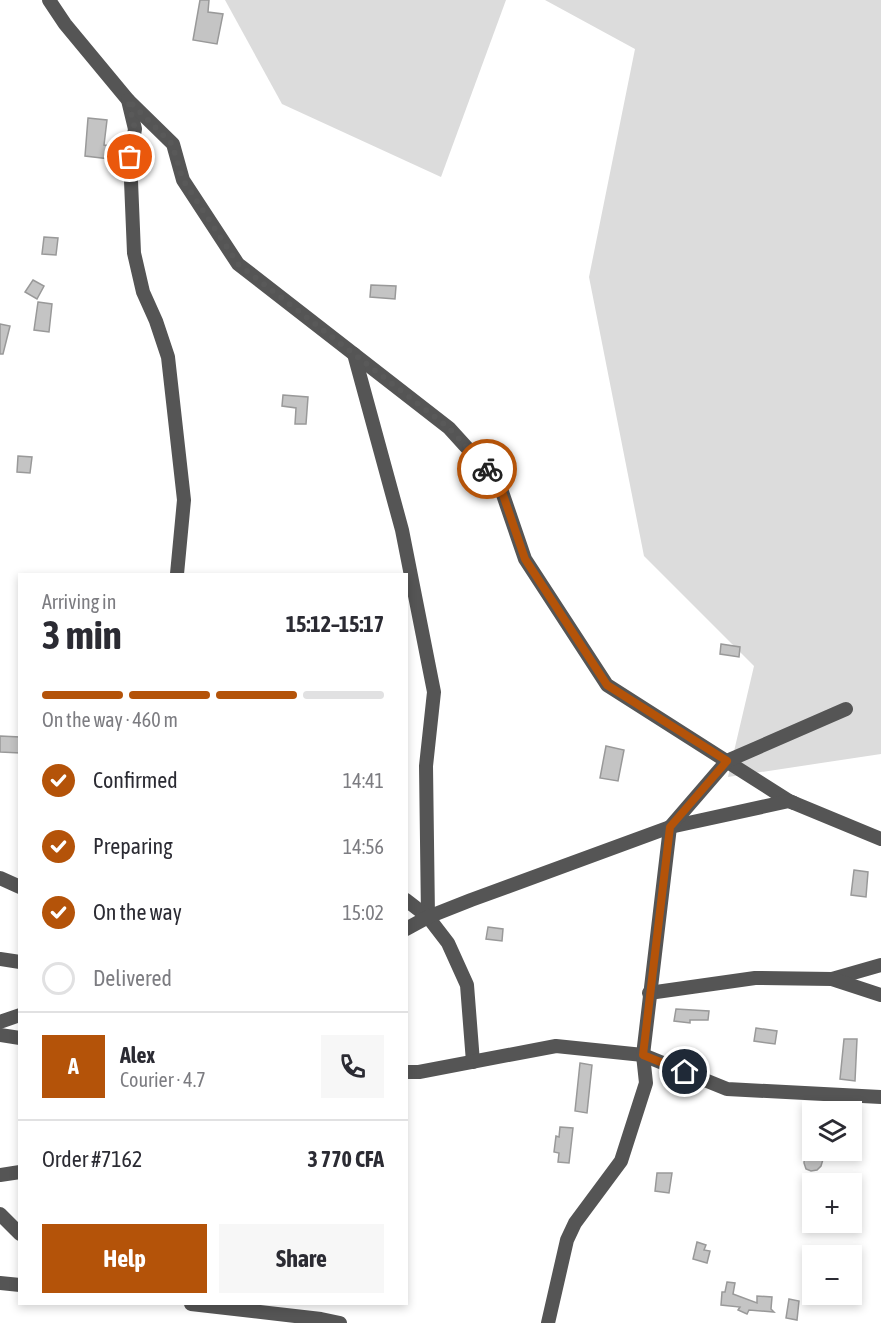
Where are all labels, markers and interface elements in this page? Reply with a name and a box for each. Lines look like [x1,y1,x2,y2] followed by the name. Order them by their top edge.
[104,131,155,182] pin
[113,140,146,173] icon: bag
[457,439,517,499] courier
[471,453,504,486] icon: bike
[42,590,116,613] text: Arriving in
[286,611,384,637] text: 15:12–15:17
[42,613,122,657] text: 3 min
[42,708,178,731] text: On the way · 460 m
[42,764,75,797] icon: check
[93,767,178,793] text: Confirmed
[343,769,384,792] text: 14:41
[42,830,75,863] icon: check
[93,833,173,859] text: Preparing
[343,835,384,858] text: 14:56
[42,896,75,929] icon: check
[93,899,182,925] text: On the way
[342,901,384,924] text: 15:02
[93,965,172,991] text: Delivered
[321,1035,384,1098] button: phone
[120,1042,155,1068] text: Alex
[659,1046,710,1097] pin
[68,1053,79,1079] text: A
[668,1055,701,1088] icon: home
[120,1068,206,1091] text: Courier · 4.7
[802,1101,862,1305] map controls
[802,1101,862,1161] button: layers
[42,1146,142,1172] text: Order #7162
[308,1146,384,1172] text: 3 770 CFA
[802,1173,862,1233] button: +
[42,1224,207,1293] button: Help
[219,1224,384,1293] button: Share
[802,1245,862,1305] button: −

